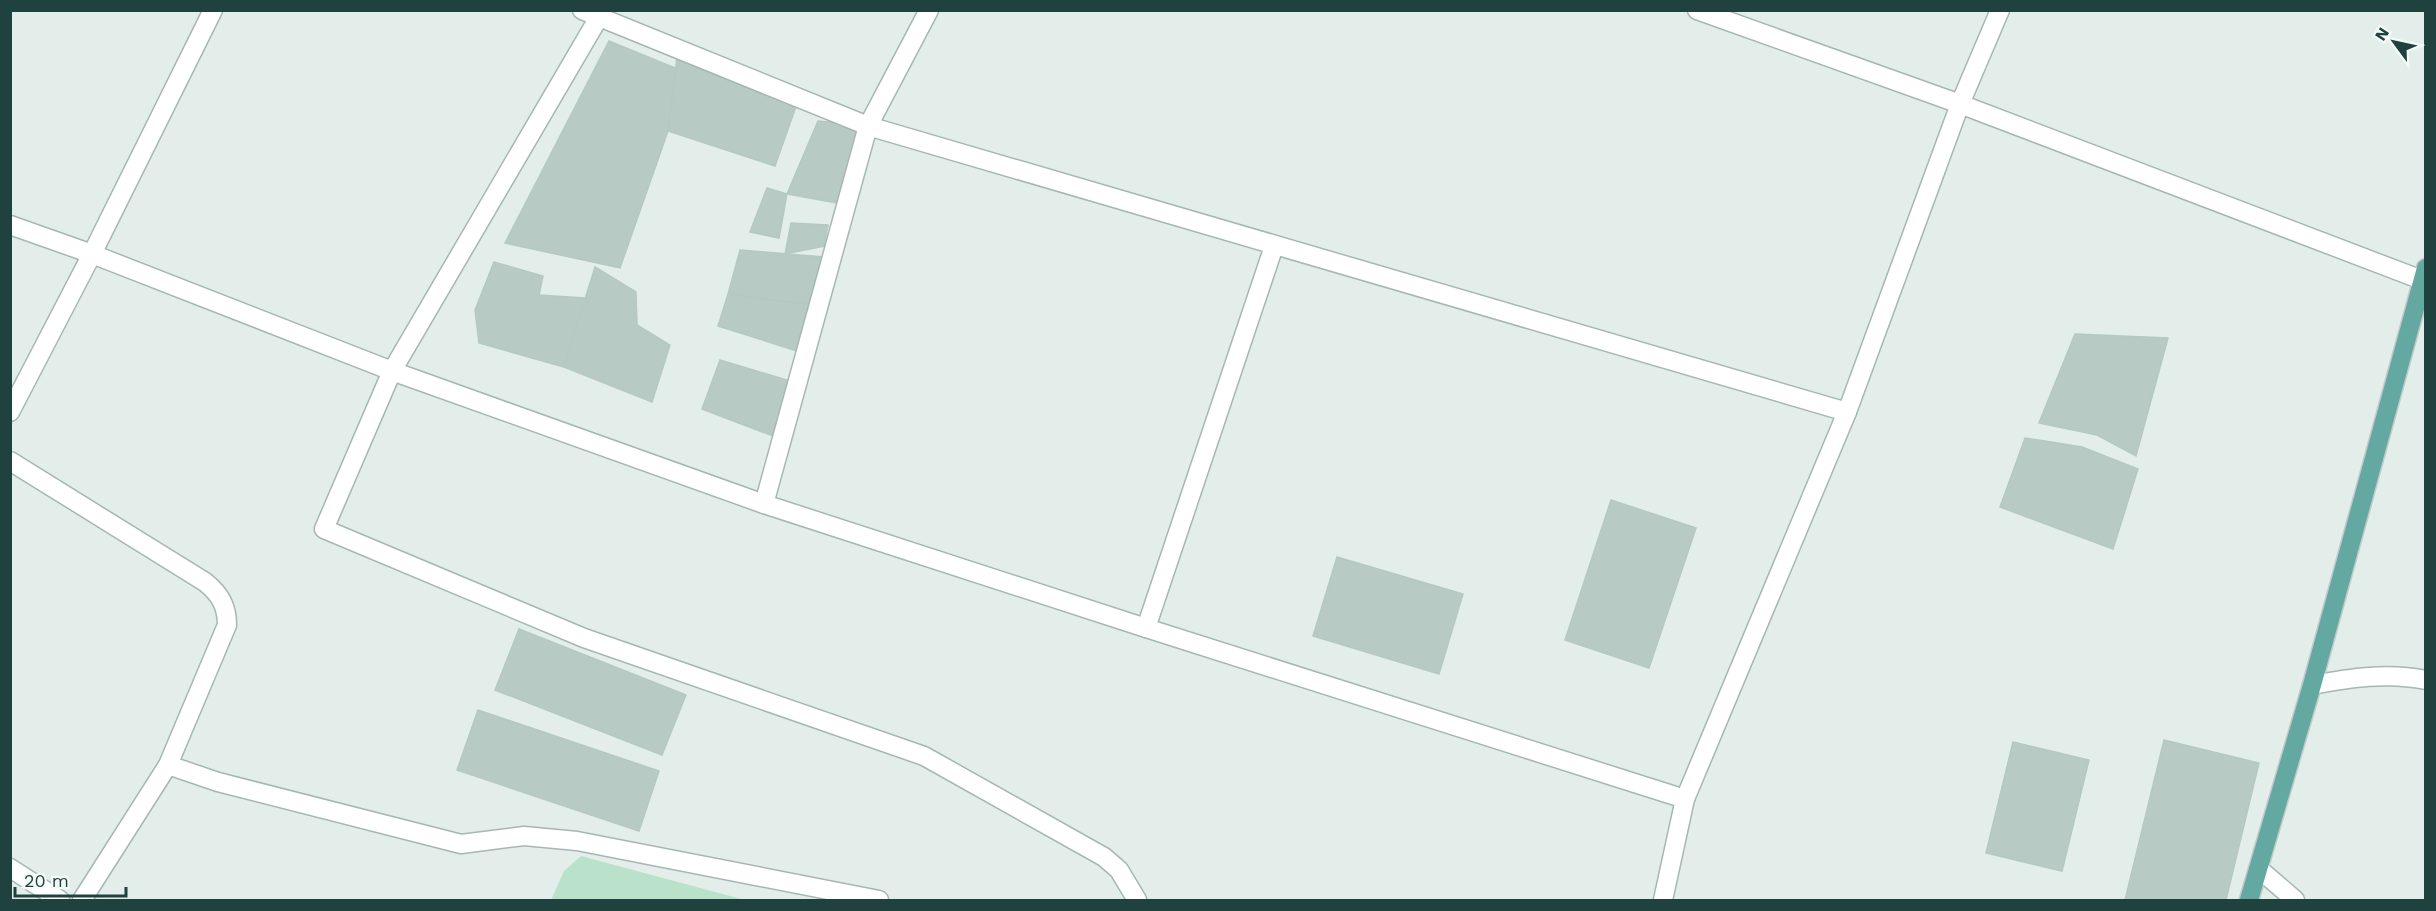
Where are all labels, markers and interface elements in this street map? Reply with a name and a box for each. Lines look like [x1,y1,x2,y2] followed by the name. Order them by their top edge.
[2364,12,2424,72] north arrow
[2371,24,2393,44] text: N
[15,860,126,898] scale bar
[24,870,69,891] text: 20 m

